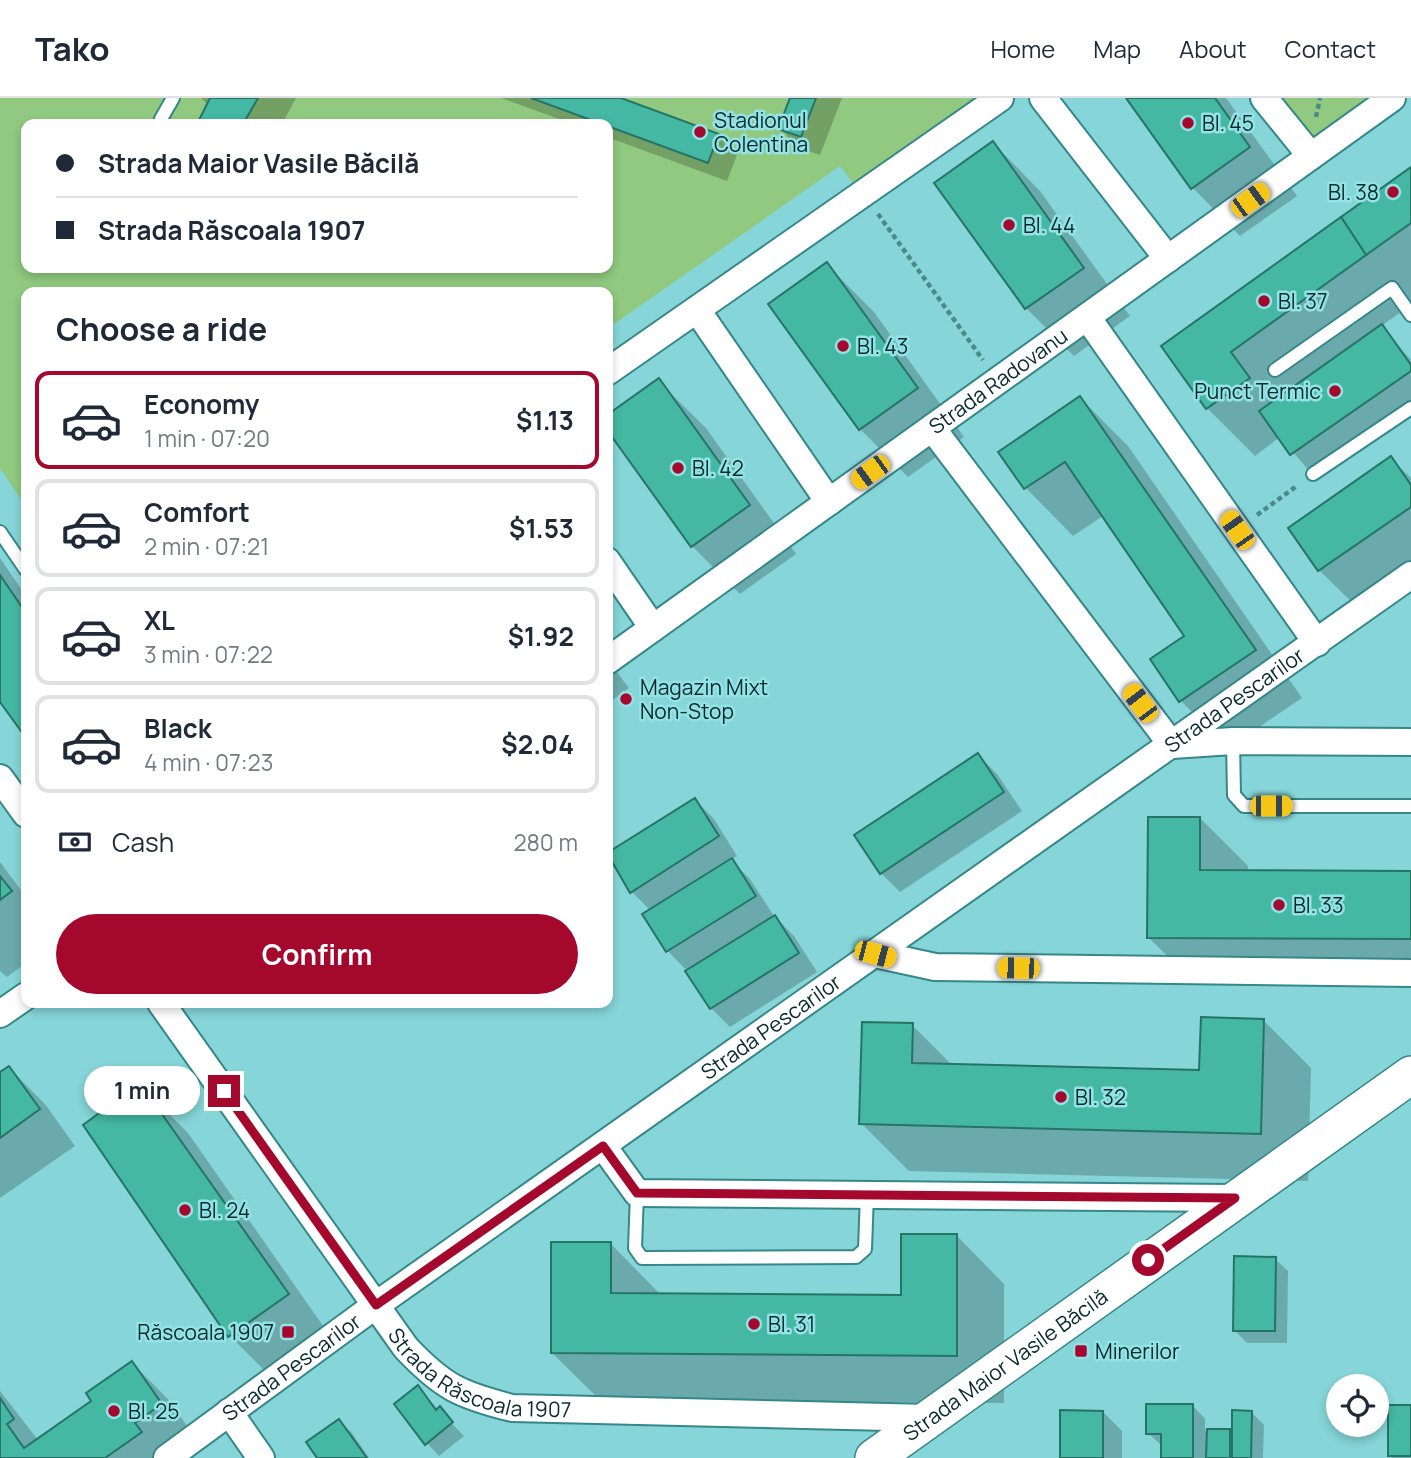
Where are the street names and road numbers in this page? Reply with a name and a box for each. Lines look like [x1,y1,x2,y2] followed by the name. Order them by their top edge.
[923,321,1073,440] street label: Strada Radovanu
[1159,641,1310,759] street label: Strada Pescarilor
[695,967,847,1086] street label: Strada Pescarilor
[897,1282,1113,1447] street label: Strada Maior Vasile Băcilă
[216,1307,366,1427] street label: Strada Pescarilor
[382,1322,572,1423] street label: Strada Răscoala 1907

